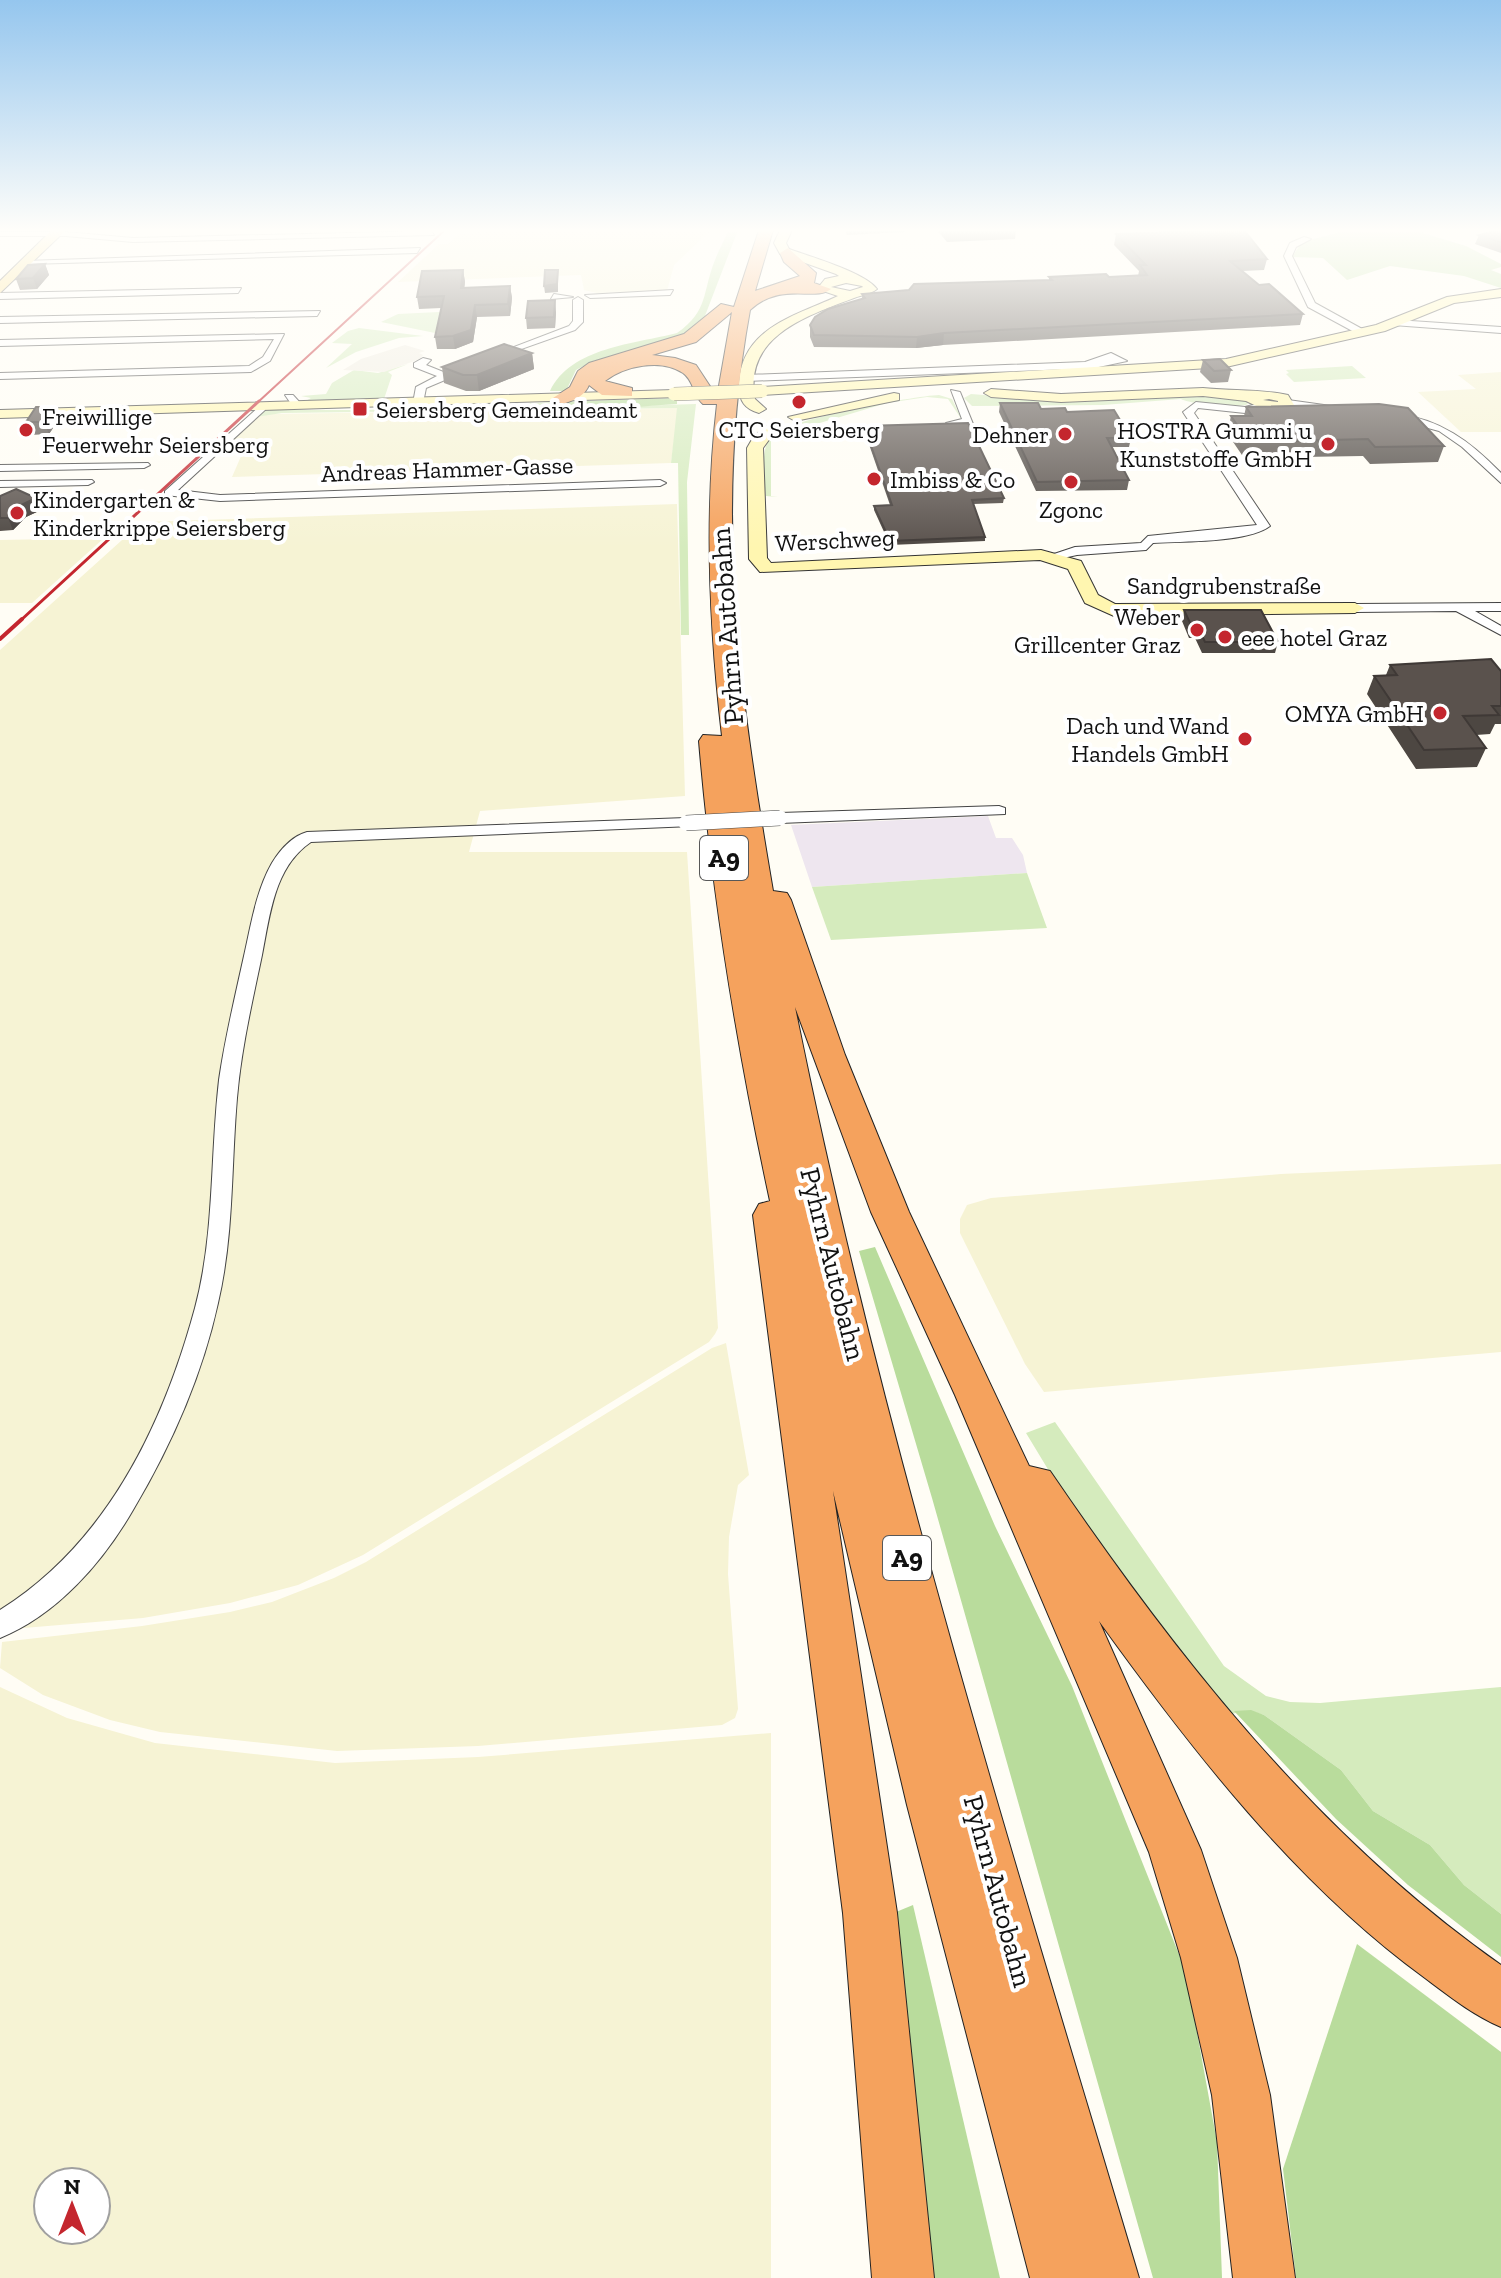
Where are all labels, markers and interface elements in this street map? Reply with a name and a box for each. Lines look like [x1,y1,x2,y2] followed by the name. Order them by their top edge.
[790,393,808,411] marker: CTC Seiersberg
[376,395,638,424] place label: Seiersberg Gemeindeamt
[351,400,369,418] marker: Seiersberg Gemeindeamt
[42,402,269,459] place label: Freiwillige Feuerwehr Seiersberg
[718,415,880,444] place label: CTC Seiersberg
[1117,416,1313,473] place label: HOSTRA Gummi u Kunststoffe GmbH
[972,420,1049,449] place label: Dehner
[17,421,35,439] marker: Freiwillige Feuerwehr Seiersberg
[1056,425,1074,443] marker: Dehner
[1319,435,1337,453] marker: HOSTRA Gummi u Kunststoffe GmbH
[320,450,574,488] street label: Andreas Hammer-Gasse
[890,465,1015,494] place label: Imbiss & Co
[865,470,883,488] marker: Imbiss & Co
[1062,473,1080,491] marker: Zgonc
[33,485,286,542] place label: Kindergarten & Kinderkrippe Seiersberg
[1039,495,1103,524] place label: Zgonc
[8,504,26,522] marker: Kindergarten & Kinderkrippe Seiersberg
[774,522,896,558] street label: Werschweg
[704,526,750,726] street label: Pyhrn Autobahn
[1127,571,1321,600] street label: Sandgrubenstraße
[1014,602,1181,659] place label: Weber Grillcenter Graz
[1188,621,1206,639] marker: Weber Grillcenter Graz
[1241,623,1387,652] place label: eee hotel Graz
[1216,628,1234,646] marker: eee hotel Graz
[1285,699,1424,728] place label: OMYA GmbH
[1431,704,1449,722] marker: OMYA GmbH
[1066,711,1229,768] place label: Dach und Wand Handels GmbH
[1236,730,1254,748] marker: Dach und Wand Handels GmbH
[700,836,748,880] road number: A9
[793,1164,873,1364] street label: Pyhrn Autobahn
[883,1536,931,1580] road number: A9
[957,1791,1039,1991] street label: Pyhrn Autobahn
[32,2166,112,2246] north arrow
[64,2173,81,2200] text: N

